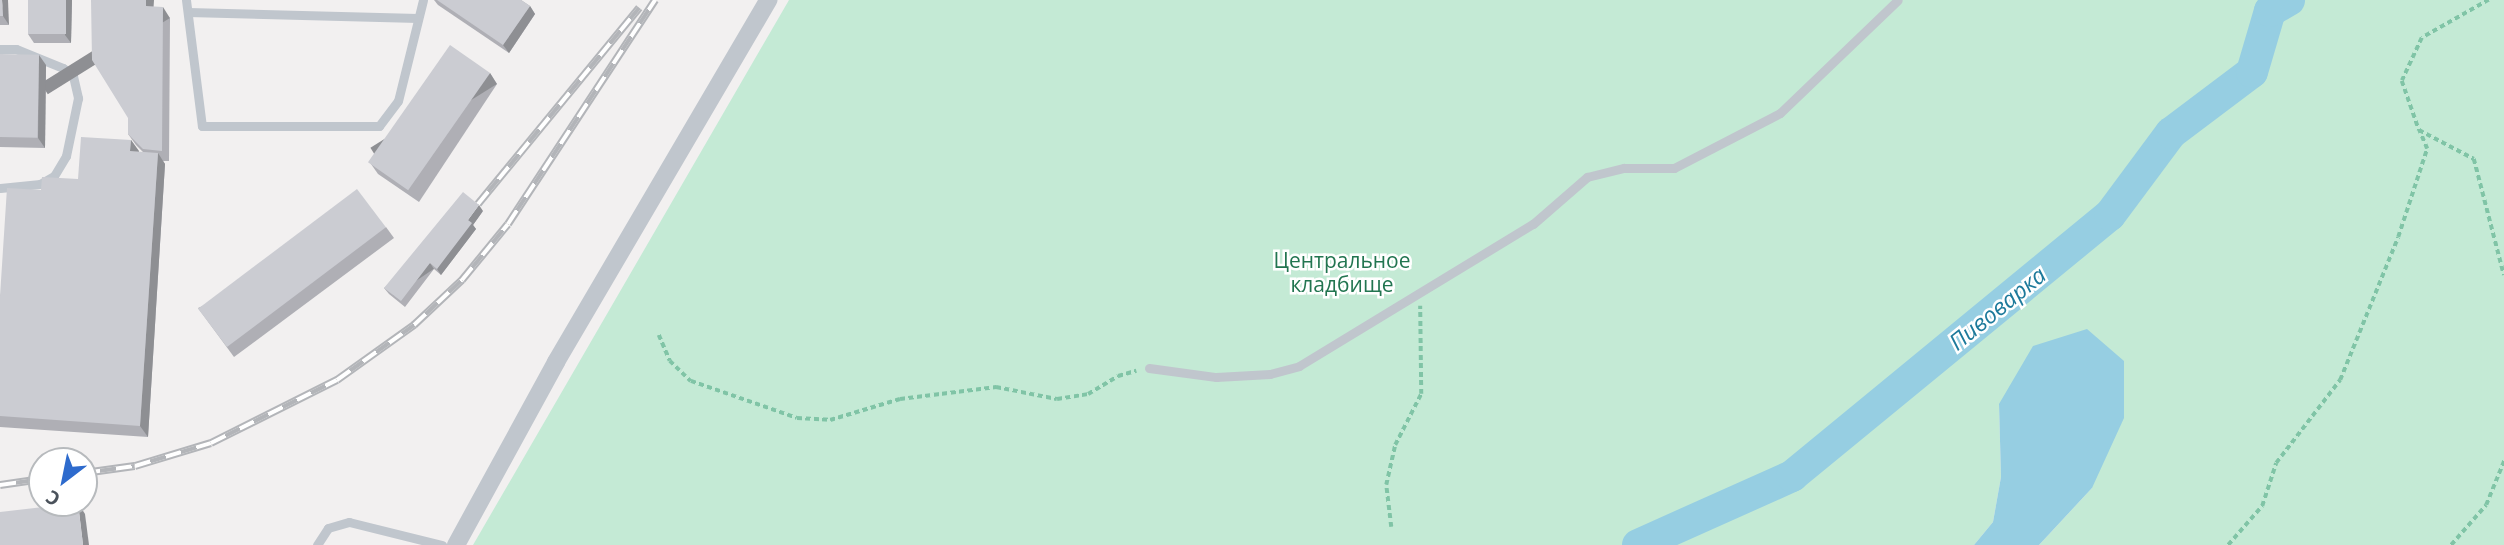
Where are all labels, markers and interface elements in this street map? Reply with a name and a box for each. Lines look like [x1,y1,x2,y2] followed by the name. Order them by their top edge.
[1273,247,1411,297] park label: Центральное кладбище
[1943,261,2051,355] water label: Пивоварка
[28,447,98,517] north arrow
[41,484,65,512] text: С

